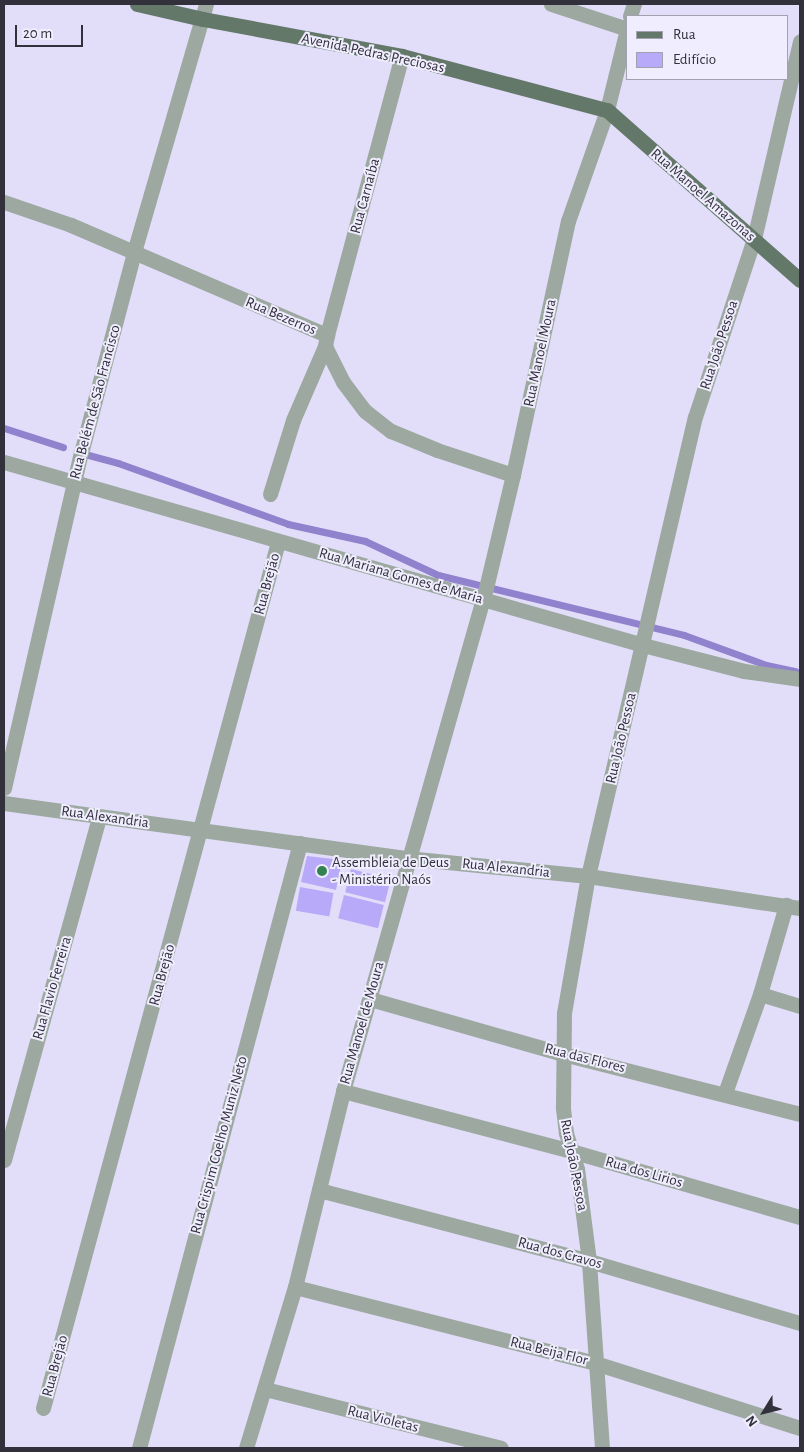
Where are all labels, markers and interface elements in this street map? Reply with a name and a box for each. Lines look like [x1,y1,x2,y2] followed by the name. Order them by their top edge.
[18,15,85,47] scale bar
[626,15,789,80] legend
[23,26,52,41] text: 20 m
[673,27,696,42] text: Rua
[300,29,446,77] street label: Avenida Pedras Preciosas
[673,52,716,67] text: Edifício
[647,145,759,245] street label: Rua Manoel Amazonas
[346,156,384,236] street label: Rua Carnaíba
[243,293,319,339] street label: Rua Bezerros
[520,297,560,409] street label: Rua Manoel Moura
[696,298,742,392] street label: Rua João Pessoa
[66,323,124,481] street label: Rua Belém de São Francisco
[317,544,485,608] street label: Rua Mariana Gomes de Maria
[250,551,284,617] street label: Rua Brejão
[602,691,640,785] street label: Rua João Pessoa
[60,802,150,832] street label: Rua Alexandria
[332,853,449,888] place label: Assembleia de Deus - Ministério Naós
[461,854,551,882] street label: Rua Alexandria
[316,865,328,877] marker: Assembleia de Deus - Ministério Naós
[29,934,75,1042] street label: Rua Flavio Ferreira
[145,942,179,1008] street label: Rua Brejão
[336,960,388,1086] street label: Rua Manoel de Moura
[543,1039,627,1077] street label: Rua das Flores
[187,1054,251,1236] street label: Rua Crispim Coelho Muniz Neto
[556,1118,592,1212] street label: Rua João Pessoa
[603,1152,685,1192] street label: Rua dos Lirios
[516,1233,604,1273] street label: Rua dos Cravos
[38,1333,72,1399] street label: Rua Brejão
[508,1333,590,1369] street label: Rua Beija Flor
[739,1387,789,1437] north arrow
[346,1402,420,1436] street label: Rua Violetas
[743,1413,760,1429] text: N

